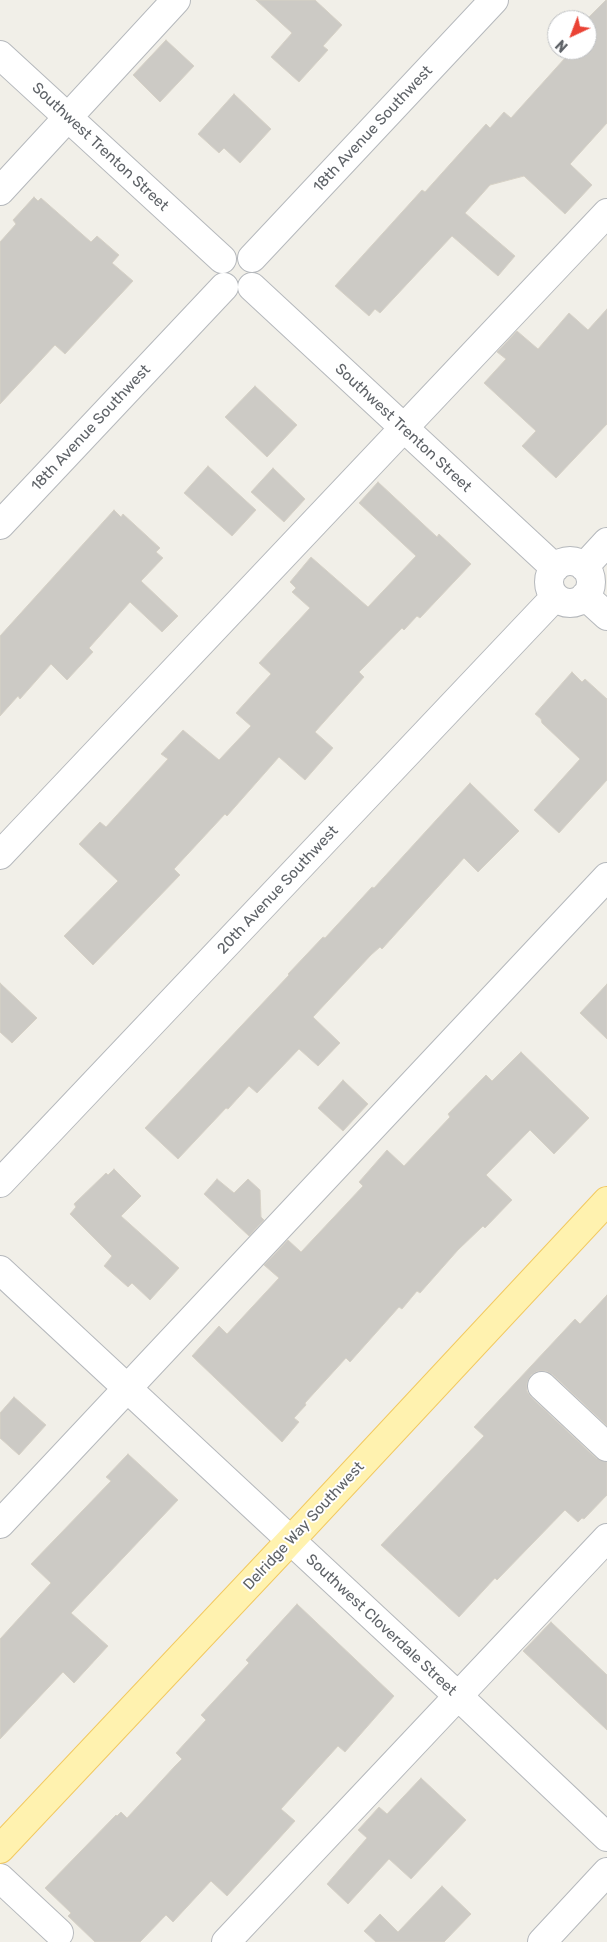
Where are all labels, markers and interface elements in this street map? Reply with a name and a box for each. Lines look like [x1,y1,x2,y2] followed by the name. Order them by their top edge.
[547,10,597,60] north arrow
[553,36,572,55] text: N
[310,62,436,196] street label: 18th Avenue Southwest
[28,79,172,215] street label: Southwest Trenton Street
[331,360,475,496] street label: Southwest Trenton Street
[28,361,154,495] street label: 18th Avenue Southwest
[214,822,342,958] street label: 20th Avenue Southwest
[240,1458,368,1594] street label: Delridge Way Southwest
[302,1550,460,1700] street label: Southwest Cloverdale Street

